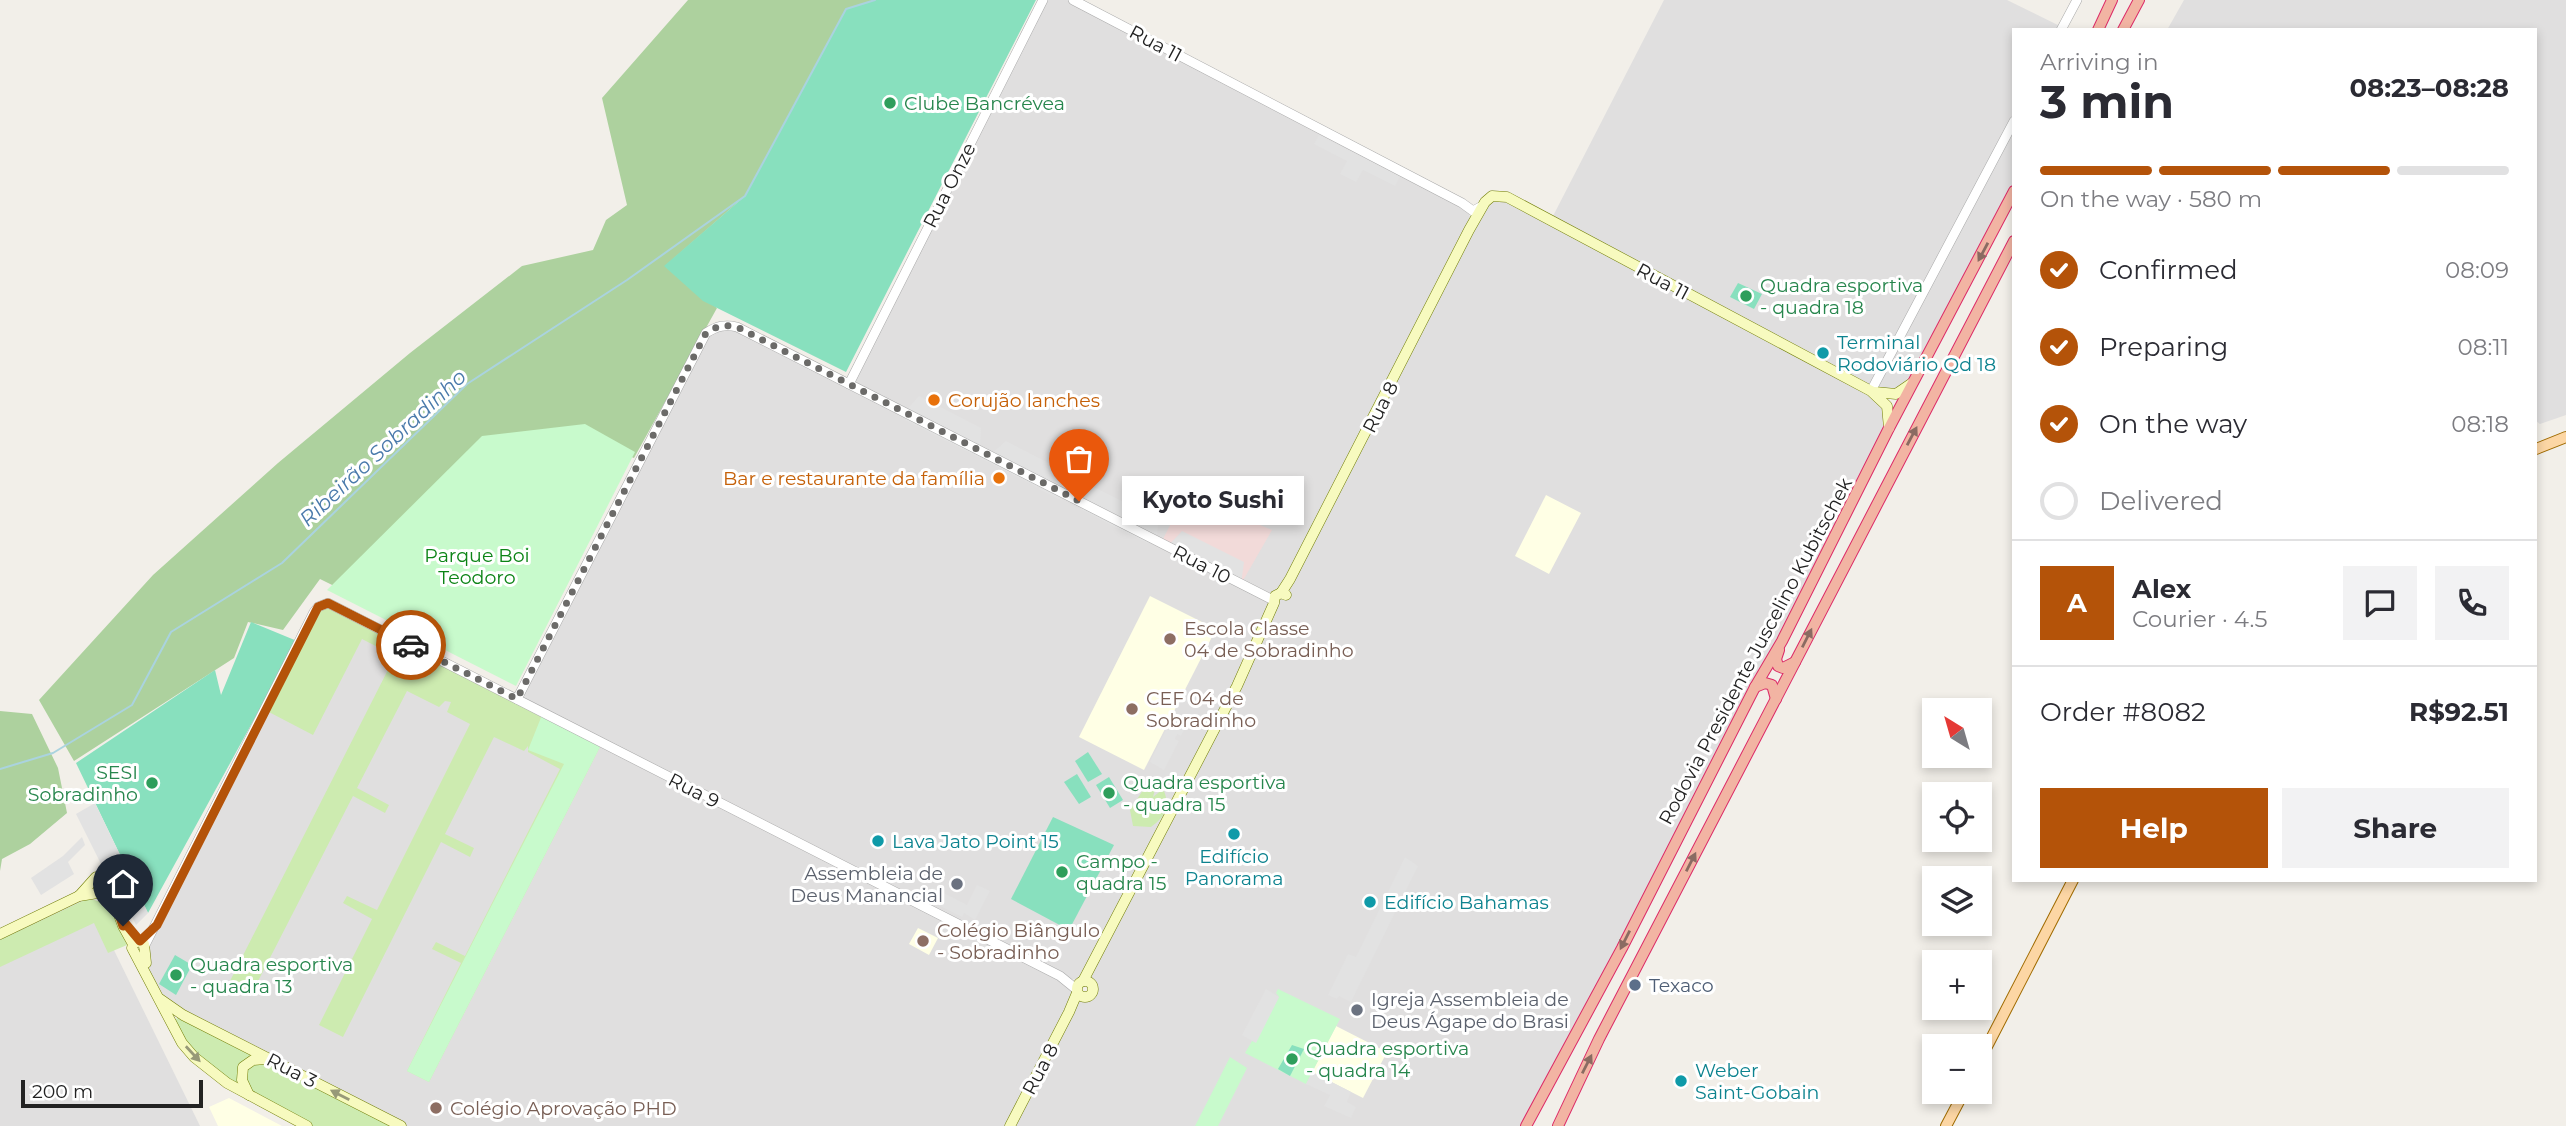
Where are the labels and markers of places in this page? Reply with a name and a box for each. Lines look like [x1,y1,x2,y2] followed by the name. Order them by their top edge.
[904,92,1065,115] place label: Clube Bancrévea
[882,95,898,111] marker: Clube Bancrévea
[1760,274,1923,319] place label: Quadra esportiva - quadra 18
[1738,288,1754,304] marker: Quadra esportiva - quadra 18
[1837,331,1996,376] place label: Terminal Rodoviário Qd 18
[1815,345,1831,361] marker: Terminal Rodoviário Qd 18
[948,389,1100,412] place label: Corujão lanches
[926,392,942,408] marker: Corujão lanches
[1049,429,1109,501] pin
[723,467,985,490] place label: Bar e restaurante da família
[991,470,1007,486] marker: Bar e restaurante da família
[1121,476,1303,526] callout: Kyoto Sushi
[1184,617,1354,662] place label: Escola Classe 04 de Sobradinho
[1162,631,1178,647] marker: Escola Classe 04 de Sobradinho
[1146,687,1256,732] place label: CEF 04 de Sobradinho
[1124,701,1140,717] marker: CEF 04 de Sobradinho
[28,761,138,806] place label: SESI Sobradinho
[1123,771,1286,816] place label: Quadra esportiva - quadra 15
[144,775,160,791] marker: SESI Sobradinho
[1101,785,1117,801] marker: Quadra esportiva - quadra 15
[1226,826,1242,842] marker: Edifício Panorama
[892,830,1059,853] place label: Lava Jato Point 15
[870,833,886,849] marker: Lava Jato Point 15
[1185,845,1283,890] place label: Edifício Panorama
[1076,850,1167,895] place label: Campo - quadra 15
[93,854,153,926] pin
[791,862,943,907] place label: Assembleia de Deus Manancial
[1054,864,1070,880] marker: Campo - quadra 15
[949,876,965,892] marker: Assembleia de Deus Manancial
[1384,891,1549,914] place label: Edifício Bahamas
[1362,894,1378,910] marker: Edifício Bahamas
[937,919,1100,964] place label: Colégio Biângulo - Sobradinho
[915,933,931,949] marker: Colégio Biângulo - Sobradinho
[190,953,353,998] place label: Quadra esportiva - quadra 13
[168,967,184,983] marker: Quadra esportiva - quadra 13
[1649,974,1714,997] place label: Texaco
[1627,977,1643,993] marker: Texaco
[1371,988,1569,1033] place label: Igreja Assembleia de Deus Ágape do Brasi
[1349,1002,1365,1018] marker: Igreja Assembleia de Deus Ágape do Brasi
[1306,1037,1469,1082] place label: Quadra esportiva - quadra 14
[1284,1051,1300,1067] marker: Quadra esportiva - quadra 14
[1695,1059,1819,1104] place label: Weber Saint-Gobain
[1673,1073,1689,1089] marker: Weber Saint-Gobain
[450,1097,677,1120] place label: Colégio Aprovação PHD
[428,1100,444,1116] marker: Colégio Aprovação PHD

